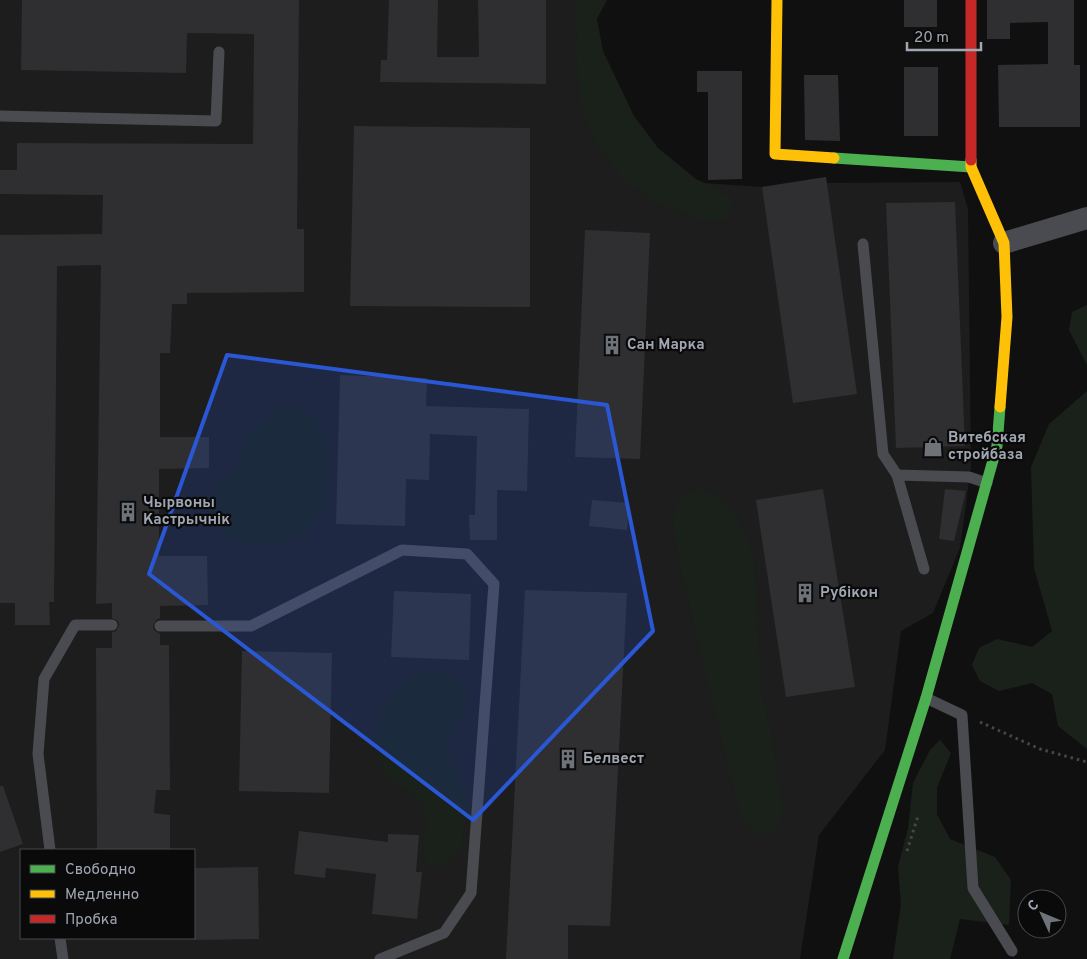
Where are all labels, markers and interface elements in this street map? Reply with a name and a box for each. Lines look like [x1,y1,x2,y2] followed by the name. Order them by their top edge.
[907,20,981,52] scale bar
[914,29,949,48] text: 20 m
[601,334,623,356] building icon: Сан Марка
[627,336,705,355] place label: Сан Марка
[948,429,1026,465] place label: Витебская стройбаза
[922,436,944,458] shop icon: Витебская стройбаза
[143,494,230,530] place label: Чырвоны Кастрычнік
[117,501,139,523] building icon: Чырвоны Кастрычнік
[794,582,816,604] building icon: Рубікон
[820,584,878,603] place label: Рубікон
[557,748,579,770] building icon: Белвест
[583,750,644,769] place label: Белвест
[20,849,195,939] legend
[65,861,136,880] text: Свободно
[65,886,139,905] text: Медленно
[1017,889,1067,939] north arrow
[1025,897,1043,915] text: С
[65,911,117,930] text: Пробка

